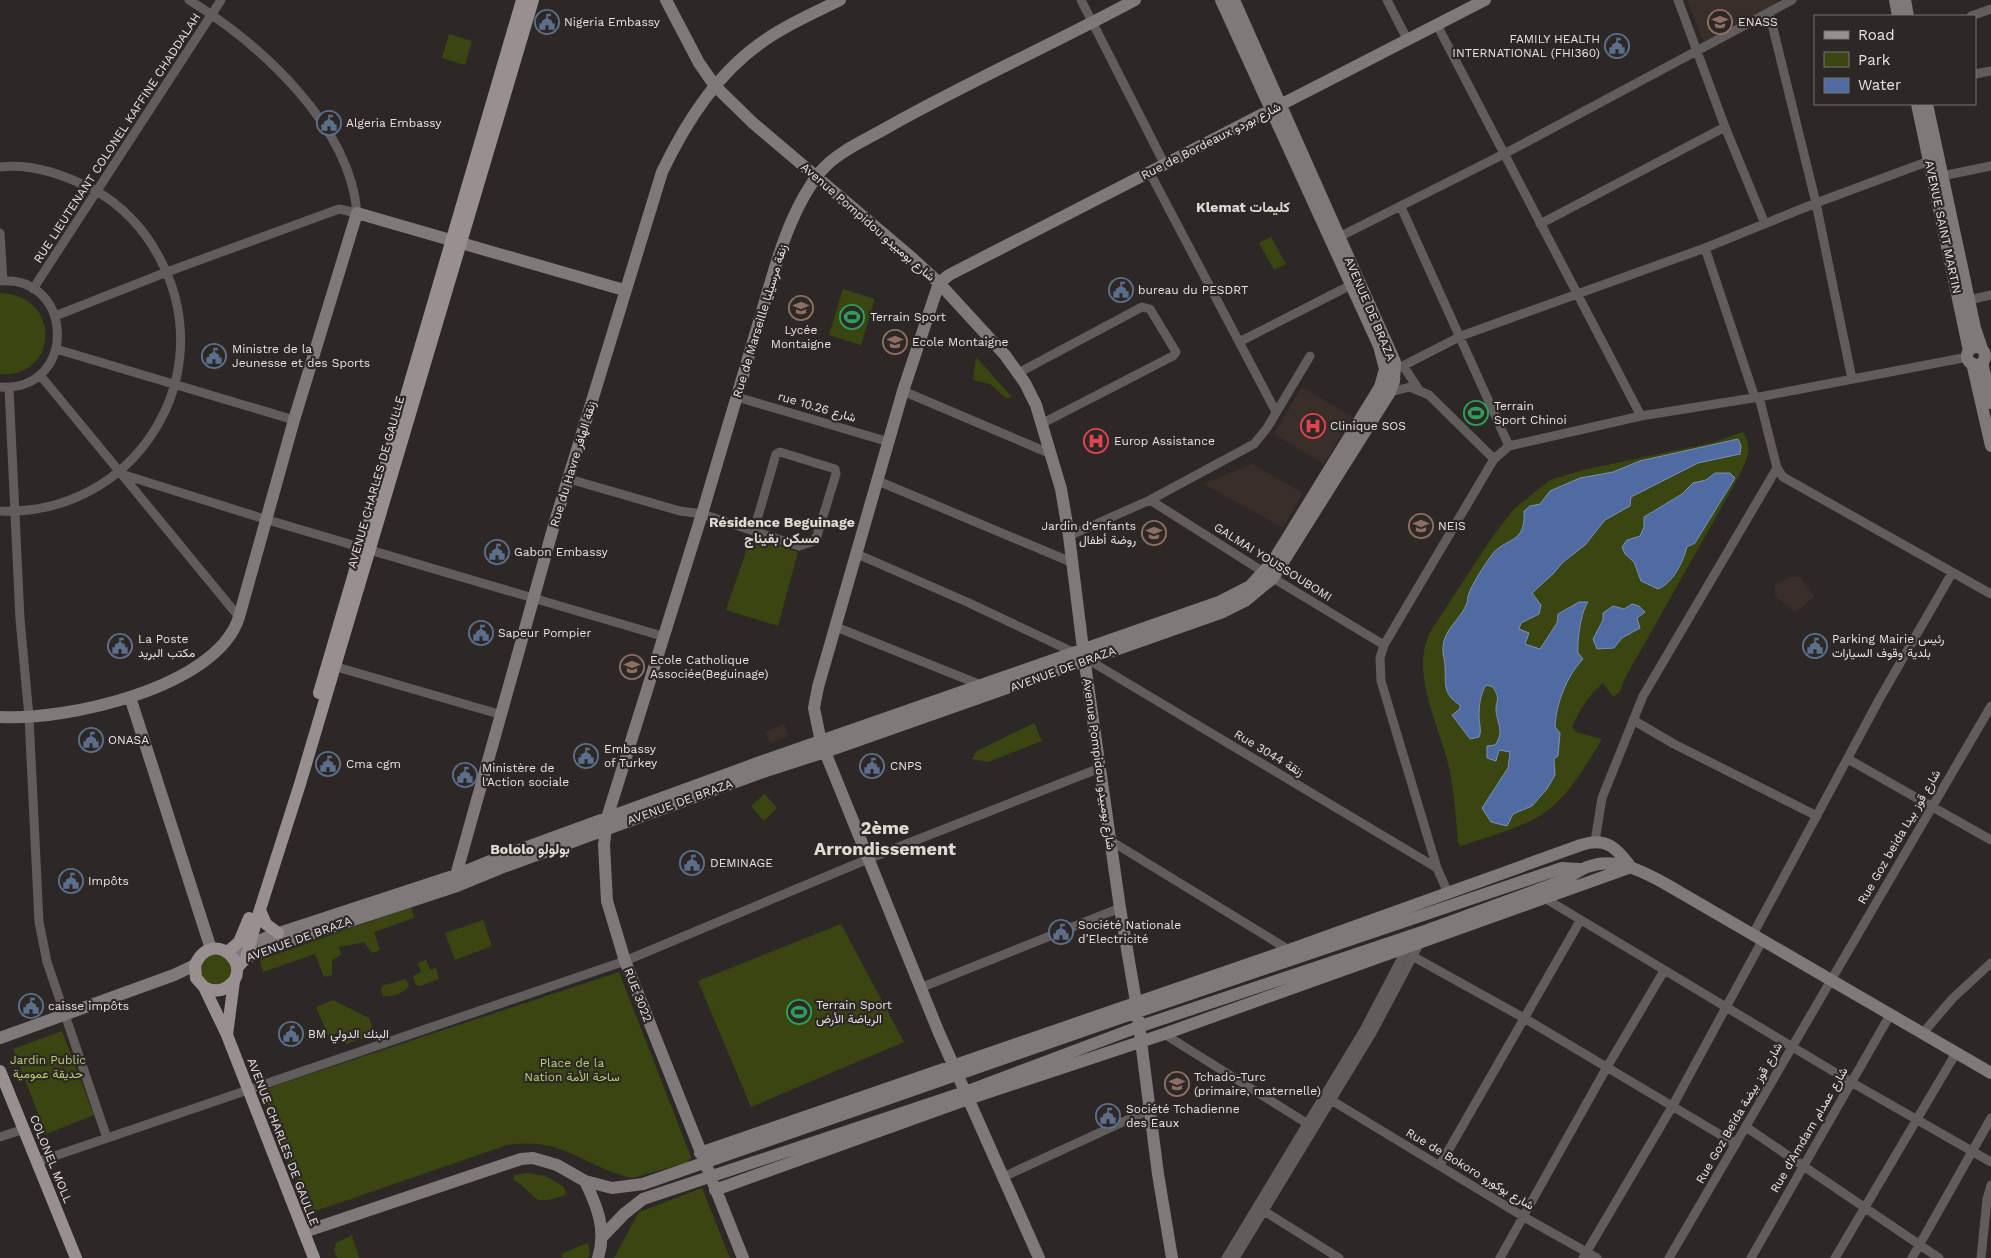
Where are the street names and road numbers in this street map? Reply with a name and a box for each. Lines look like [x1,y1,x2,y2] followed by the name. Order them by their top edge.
[31,10,203,266] street label: RUE LIEUTENANT COLONEL KAFFINE CHADDALAH
[1139,100,1284,184] street label: Rue de Bordeaux شارع بوردو
[1922,159,1964,295] street label: AVENUE SAINT MARTIN
[797,160,938,286] street label: Avenue Pompidou شارع بومبيدو
[730,243,791,400] street label: Rue de Marseille زنقة مرسيليا
[1342,255,1398,363] street label: AVENUE DE BRAZA
[776,389,858,427] street label: rue 10.26 شارع
[345,394,407,570] street label: AVENUE CHARLES DE GAULLE
[547,399,600,529] street label: Rue du Havre زنقة الهافر
[1211,520,1335,604] street label: GALMAI YOUSSOUBOMI
[1008,643,1118,695] street label: AVENUE DE BRAZA
[1078,677,1118,851] street label: Avenue Pompidou شارع بومبيدو
[1231,727,1306,780] street label: Rue 3044 زنقة
[1855,767,1945,908] street label: Rue Goz beida شارع قوز بيدا
[625,776,735,828] street label: AVENUE DE BRAZA
[244,913,354,965] street label: AVENUE DE BRAZA
[621,966,655,1024] street label: RUE 3022
[1693,1040,1787,1187] street label: Rue Goz Beïda شارع قوز بيضة
[244,1056,322,1228] street label: AVENUE CHARLES DE GAULLE
[1767,1065,1852,1196] street label: Rue d'Amdam شارع عمدام
[27,1113,75,1205] street label: COLONEL MOLL
[1402,1125,1536,1214] street label: Rue de Bokoro شارع بوكورو

